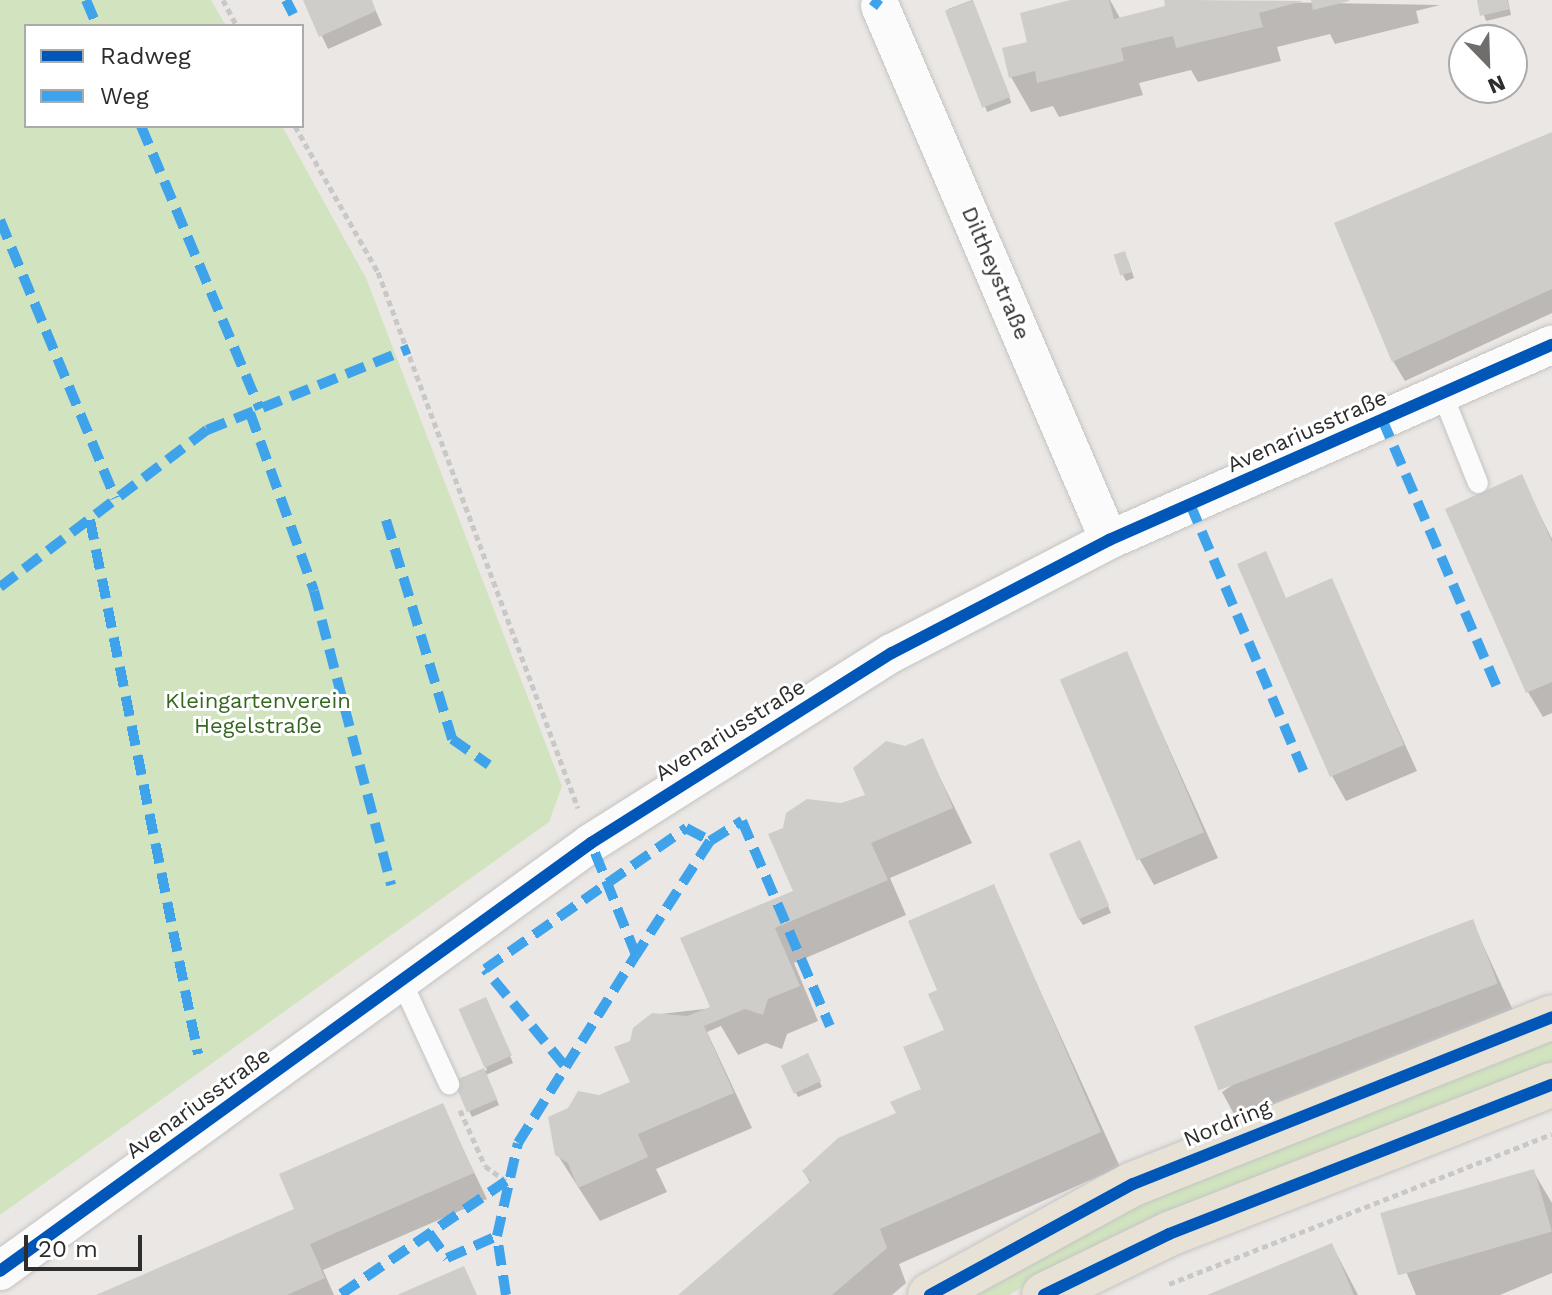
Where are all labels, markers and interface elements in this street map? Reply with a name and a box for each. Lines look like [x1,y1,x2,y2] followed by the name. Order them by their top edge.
[24,24,304,128] legend
[1448,24,1528,104] north arrow
[100,42,191,70] text: Radweg
[1484,70,1509,99] text: N
[100,82,149,110] text: Weg
[956,202,1036,344] street label: Diltheystraße
[1223,384,1391,478] street label: Avenariusstraße
[650,673,810,787] street label: Avenariusstraße
[165,687,351,738] park label: Kleingartenverein Hegelstraße
[121,1042,275,1164] street label: Avenariusstraße
[1180,1094,1274,1152] street label: Nordring
[28,1219,146,1269] scale bar
[38,1235,98,1263] text: 20 m

